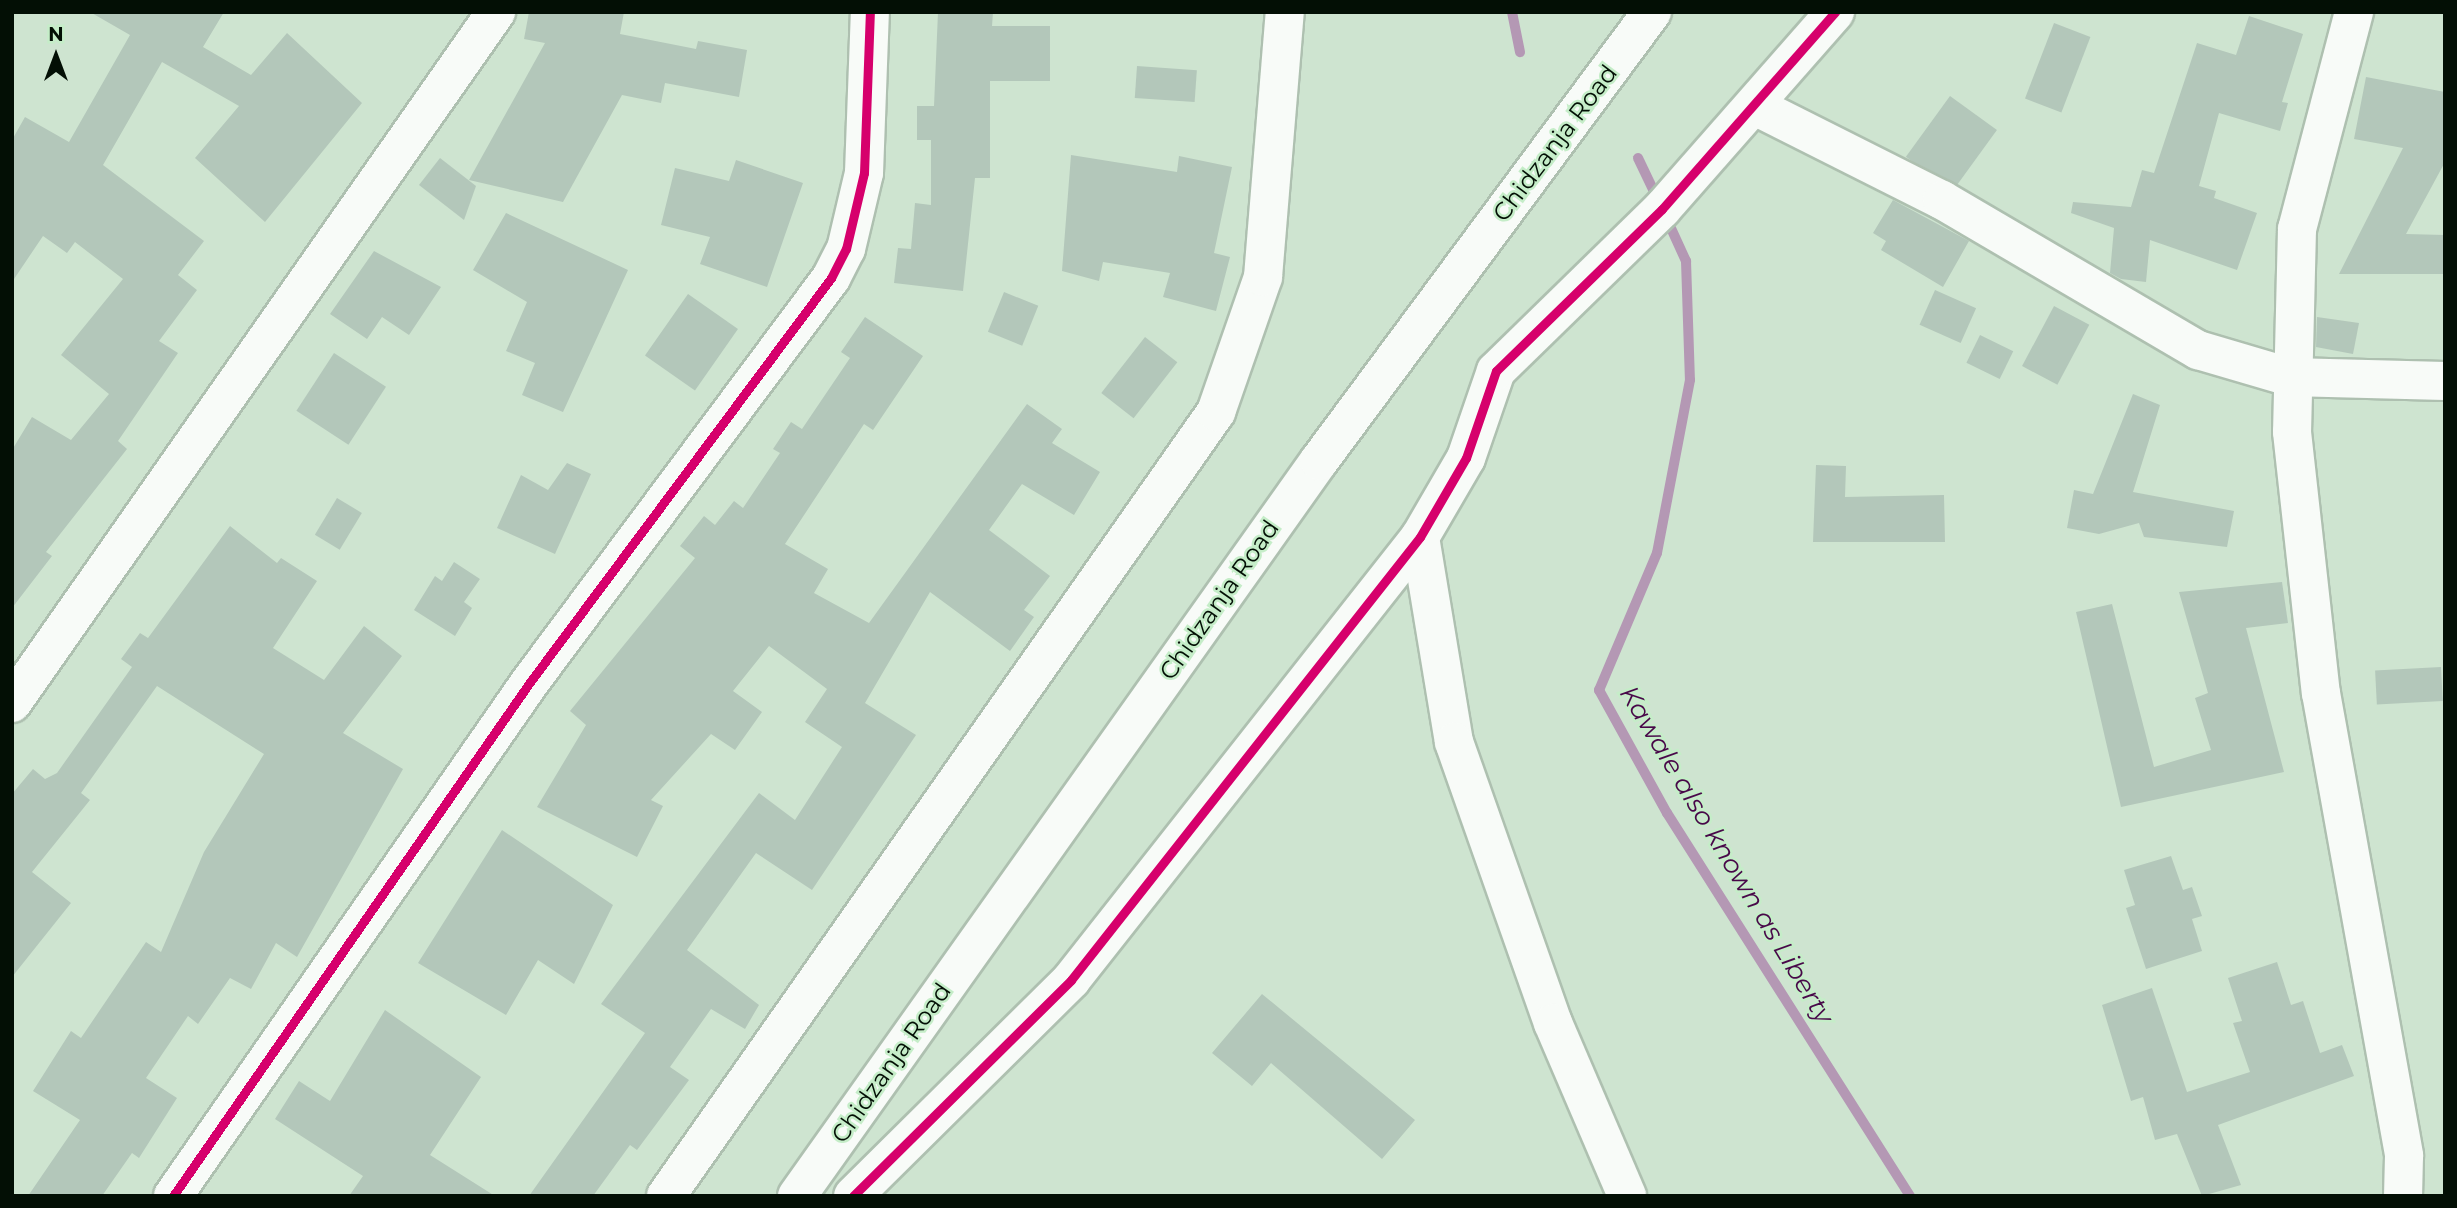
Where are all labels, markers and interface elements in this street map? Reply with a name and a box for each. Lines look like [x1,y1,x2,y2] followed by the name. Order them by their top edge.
[21,21,91,91] north arrow
[48,23,64,46] text: N
[1487,59,1623,227] street label: Chidzanja Road
[1153,515,1285,685] street label: Chidzanja Road
[1612,680,1840,1030] water label: Kawale also known as Liberty
[825,978,957,1148] street label: Chidzanja Road

